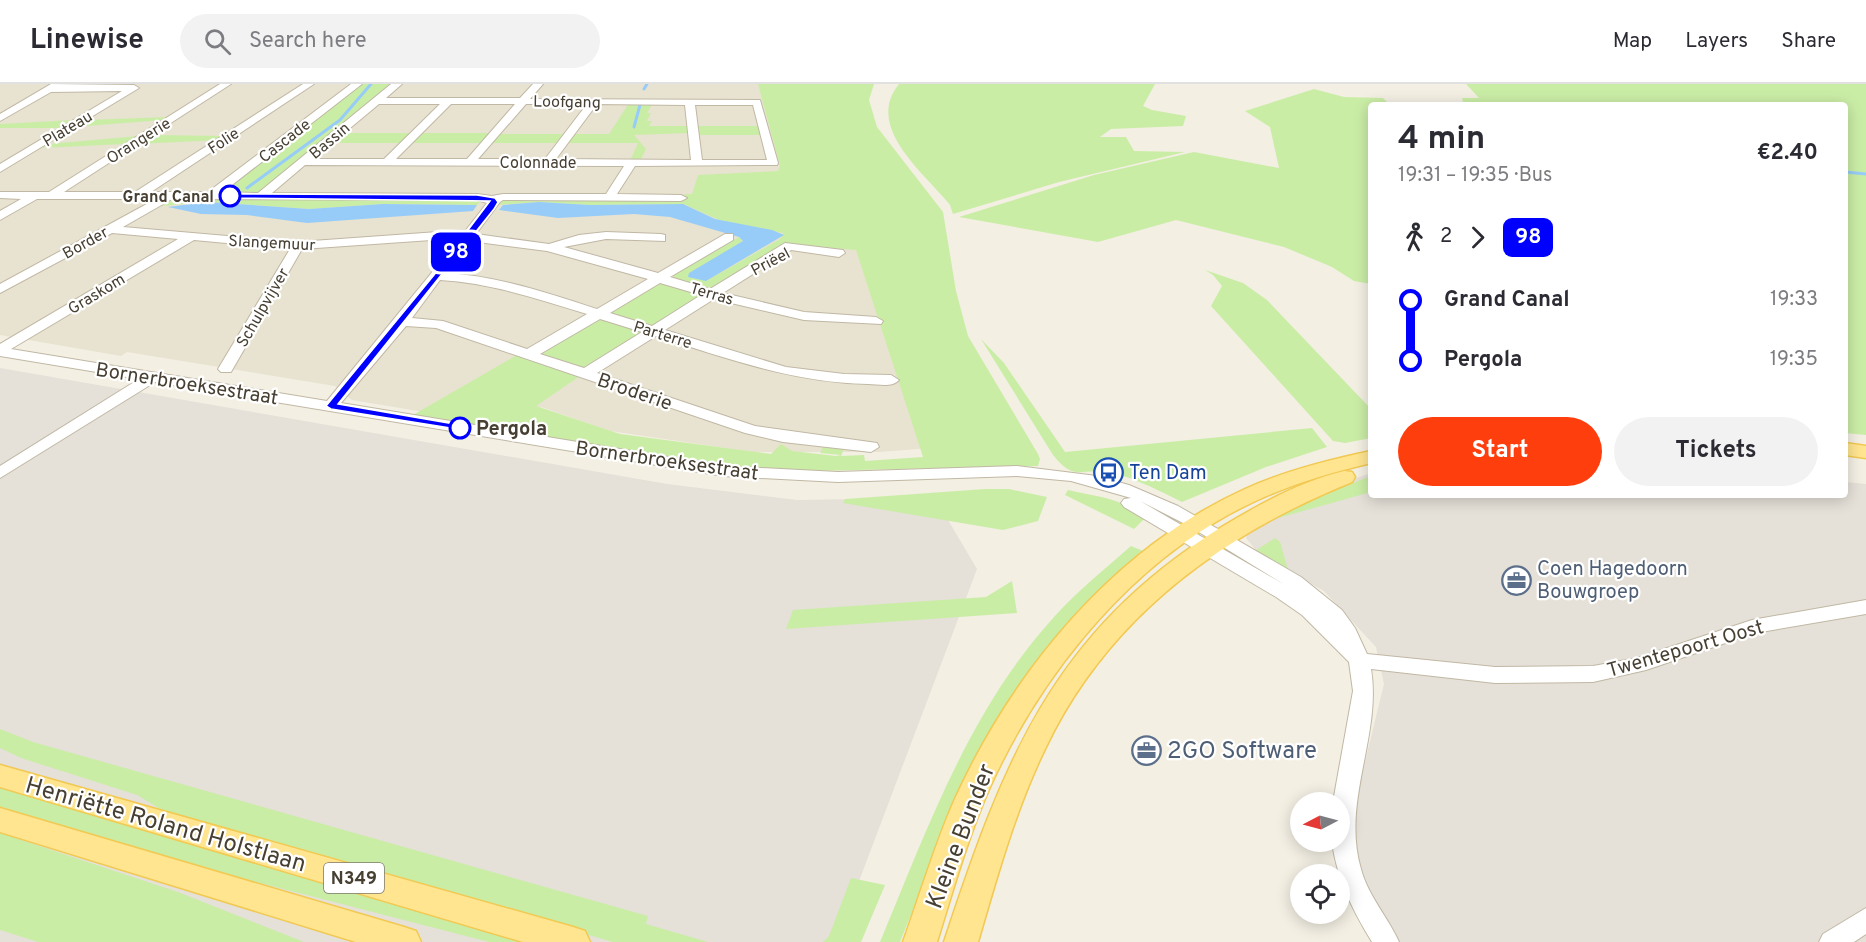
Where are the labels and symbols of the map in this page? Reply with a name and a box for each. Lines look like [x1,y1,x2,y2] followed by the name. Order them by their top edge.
[533,92,601,114] street label: Loofgang
[40,107,96,152] street label: Plateau
[103,114,175,169] street label: Orangerie
[255,115,315,168] street label: Cascade
[306,119,355,164] street label: Bassin
[205,124,244,159] street label: Folie
[500,154,576,174] street label: Colonnade
[219,185,241,207] marker: Grand Canal
[123,188,214,208] place label: Grand Canal
[60,223,112,264] street label: Border
[228,232,316,256] street label: Slangemuur
[429,232,483,272] line badge: 98
[748,244,794,281] street label: Priëel
[233,265,294,351] street label: Schulpvijver
[65,270,129,320] street label: Graskom
[687,279,736,311] street label: Terras
[631,318,694,354] street label: Parterre
[93,358,280,412] street label: Bornerbroeksestraat
[593,368,675,418] street label: Broderie
[449,417,471,439] marker: Pergola
[476,417,547,443] place label: Pergola
[574,436,760,488] street label: Bornerbroeksestraat
[1092,456,1124,488] bus stop icon: Ten Dam
[1129,461,1207,487] place label: Ten Dam
[1537,557,1688,606] place label: Coen Hagedoorn Bouwgroep
[1500,564,1532,596] office icon: Coen Hagedoorn Bouwgroep
[1604,615,1767,685] street label: Twentepoort Oost
[1130,734,1162,766] office icon: 2GO Software
[1167,737,1317,767] place label: 2GO Software
[920,760,1003,913] street label: Kleine Bunder
[22,771,309,880] street label: Henriëtte Roland Holstlaan
[1290,792,1350,852] north arrow
[324,863,384,893] road number: N349

